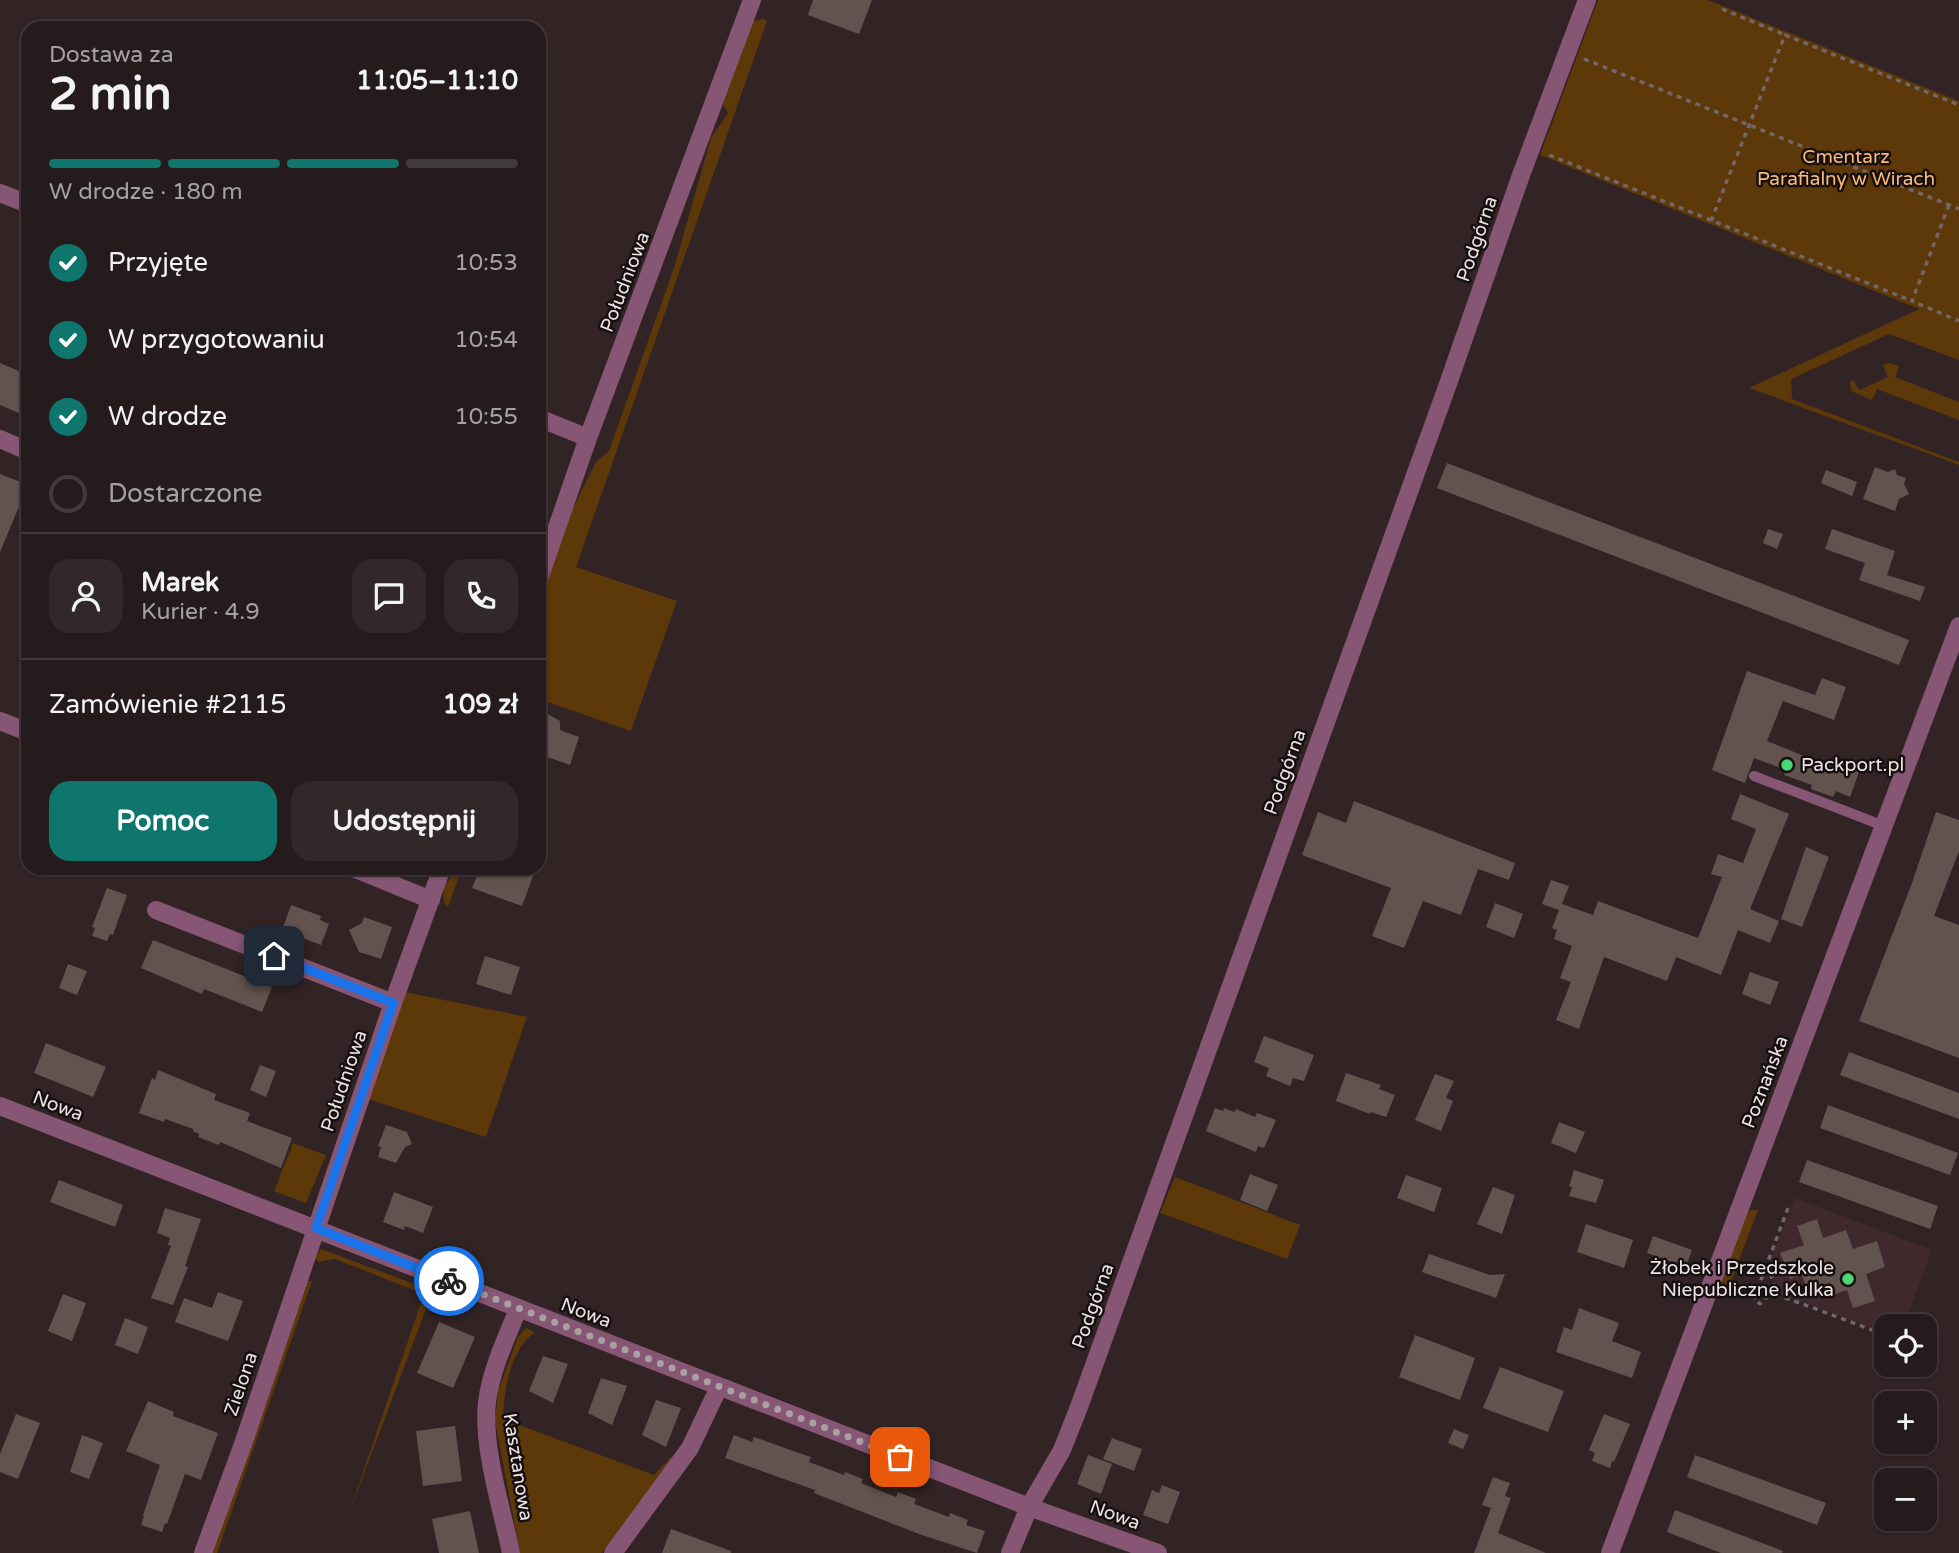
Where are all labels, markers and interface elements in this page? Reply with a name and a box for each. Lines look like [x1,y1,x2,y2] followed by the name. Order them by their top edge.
[49,41,174,69] text: Dostawa za
[356,65,518,96] text: 11:05–11:10
[49,67,172,122] text: 2 min
[1757,146,1935,190] park label: Cmentarz Parafialny w Wirach
[49,178,243,206] text: W drodze · 180 m
[1452,193,1502,285] street label: Podgórna
[596,229,654,335] street label: Południowa
[49,244,87,282] icon: check
[108,247,208,278] text: Przyjęte
[454,249,518,277] text: 10:53
[49,321,87,359] icon: check
[108,324,325,355] text: W przygotowaniu
[454,326,518,354] text: 10:54
[49,398,87,436] icon: check
[108,401,227,432] text: W drodze
[454,403,518,431] text: 10:55
[108,478,263,509] text: Dostarczone
[49,559,123,633] button: person
[352,559,426,633] button: chat
[444,559,518,633] button: phone
[141,567,219,598] text: Marek
[141,598,260,626] text: Kurier · 4.9
[49,689,286,720] text: Zamówienie #2115
[443,689,518,720] text: 109 zł
[1259,726,1311,818] street label: Podgórna
[1801,754,1904,776] place label: Packport.pl
[1779,757,1795,773] marker: Packport.pl
[49,781,277,861] button: Pomoc
[291,781,518,861] button: Udostępnij
[244,926,304,986] pin
[255,937,293,975] icon: home
[316,1027,372,1135] street label: Południowa
[1737,1033,1793,1131] street label: Poznańska
[30,1086,86,1126] street label: Nowa
[414,1246,484,1316] courier
[1650,1257,1834,1301] place label: Żłobek i Przedszkole Niepubliczne Kulka
[1067,1260,1119,1352] street label: Podgórna
[430,1262,468,1300] icon: bike
[1840,1271,1856,1287] marker: Żłobek i Przedszkole Niepubliczne Kulka
[558,1293,614,1333] street label: Nowa
[1874,1314,1937,1531] map controls
[1874,1314,1937,1377] button: locate
[220,1349,262,1419] street label: Zielona
[1874,1391,1937,1454] button: +
[499,1412,537,1522] street label: Kasztanowa
[870,1427,930,1487] pin
[881,1438,919,1476] icon: bag
[1874,1468,1937,1531] button: −
[1087,1496,1143,1534] street label: Nowa

